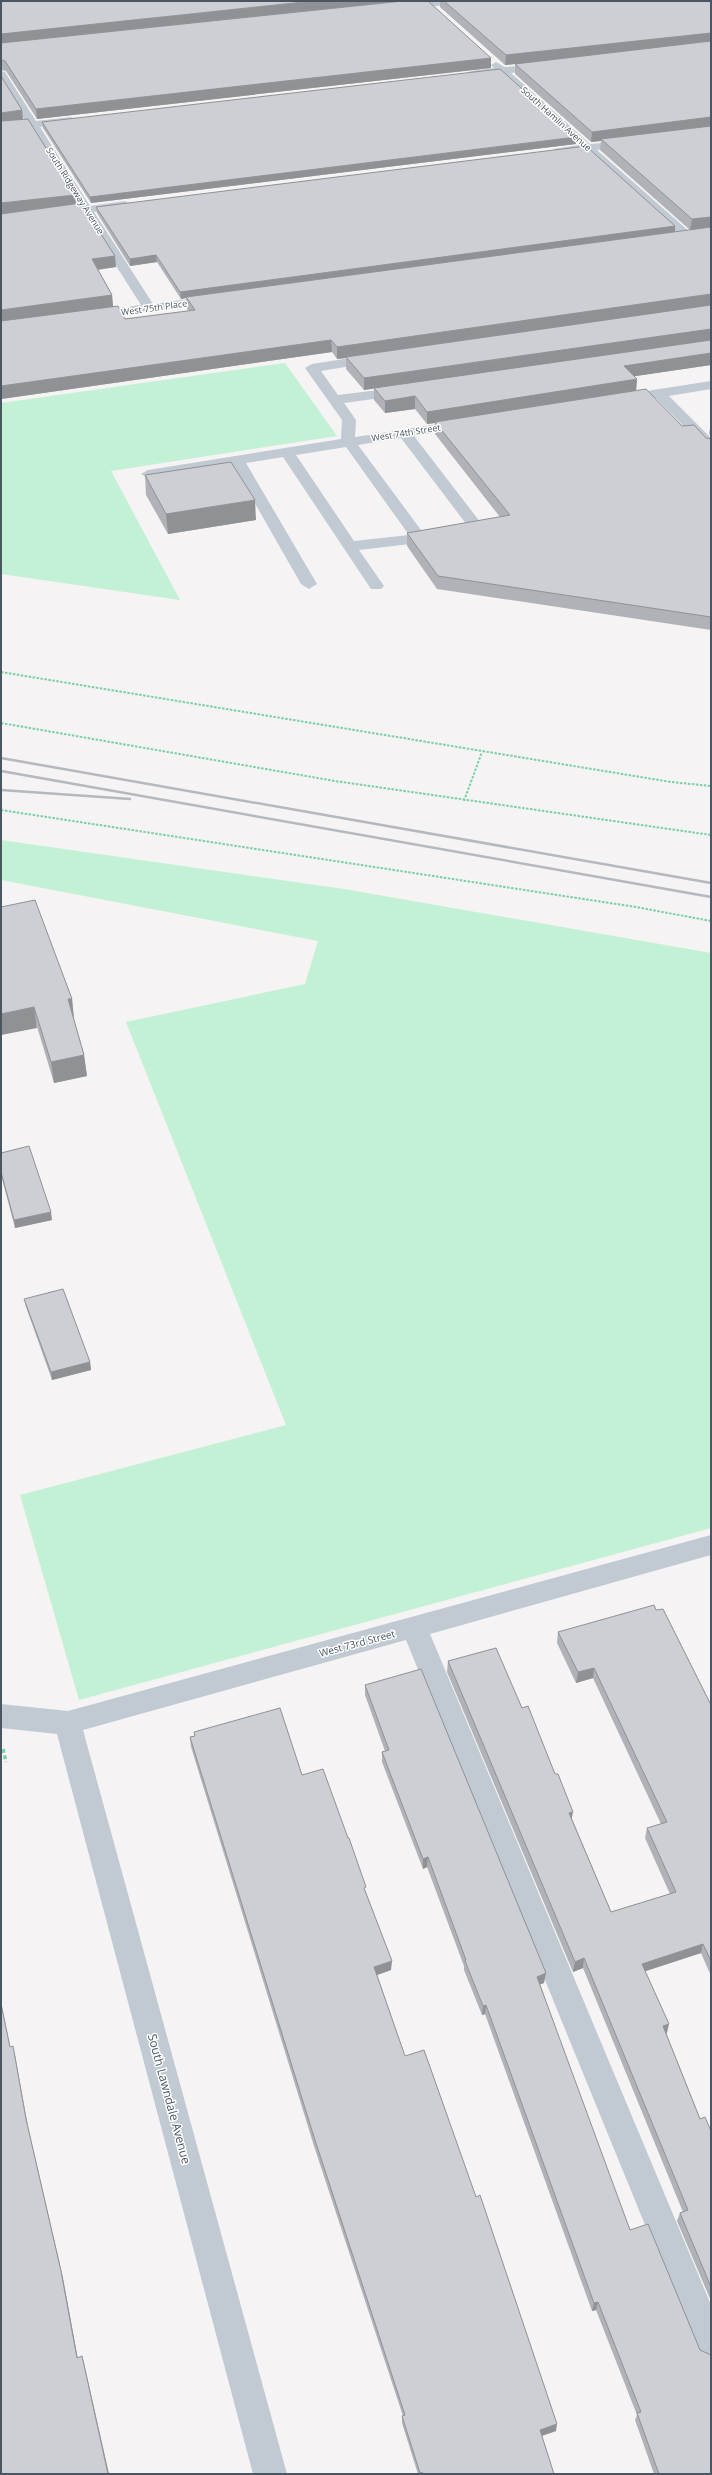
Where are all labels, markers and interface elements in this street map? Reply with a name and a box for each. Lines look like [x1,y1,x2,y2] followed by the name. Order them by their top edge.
[518,83,594,154] street label: South Hamlin Avenue
[43,145,108,237] street label: South Ridgeway Avenue
[120,296,188,319] street label: West 75th Place
[370,421,441,444] street label: West 74th Street
[318,1626,397,1660] street label: West 73rd Street
[144,2032,195,2166] street label: South Lawndale Avenue

